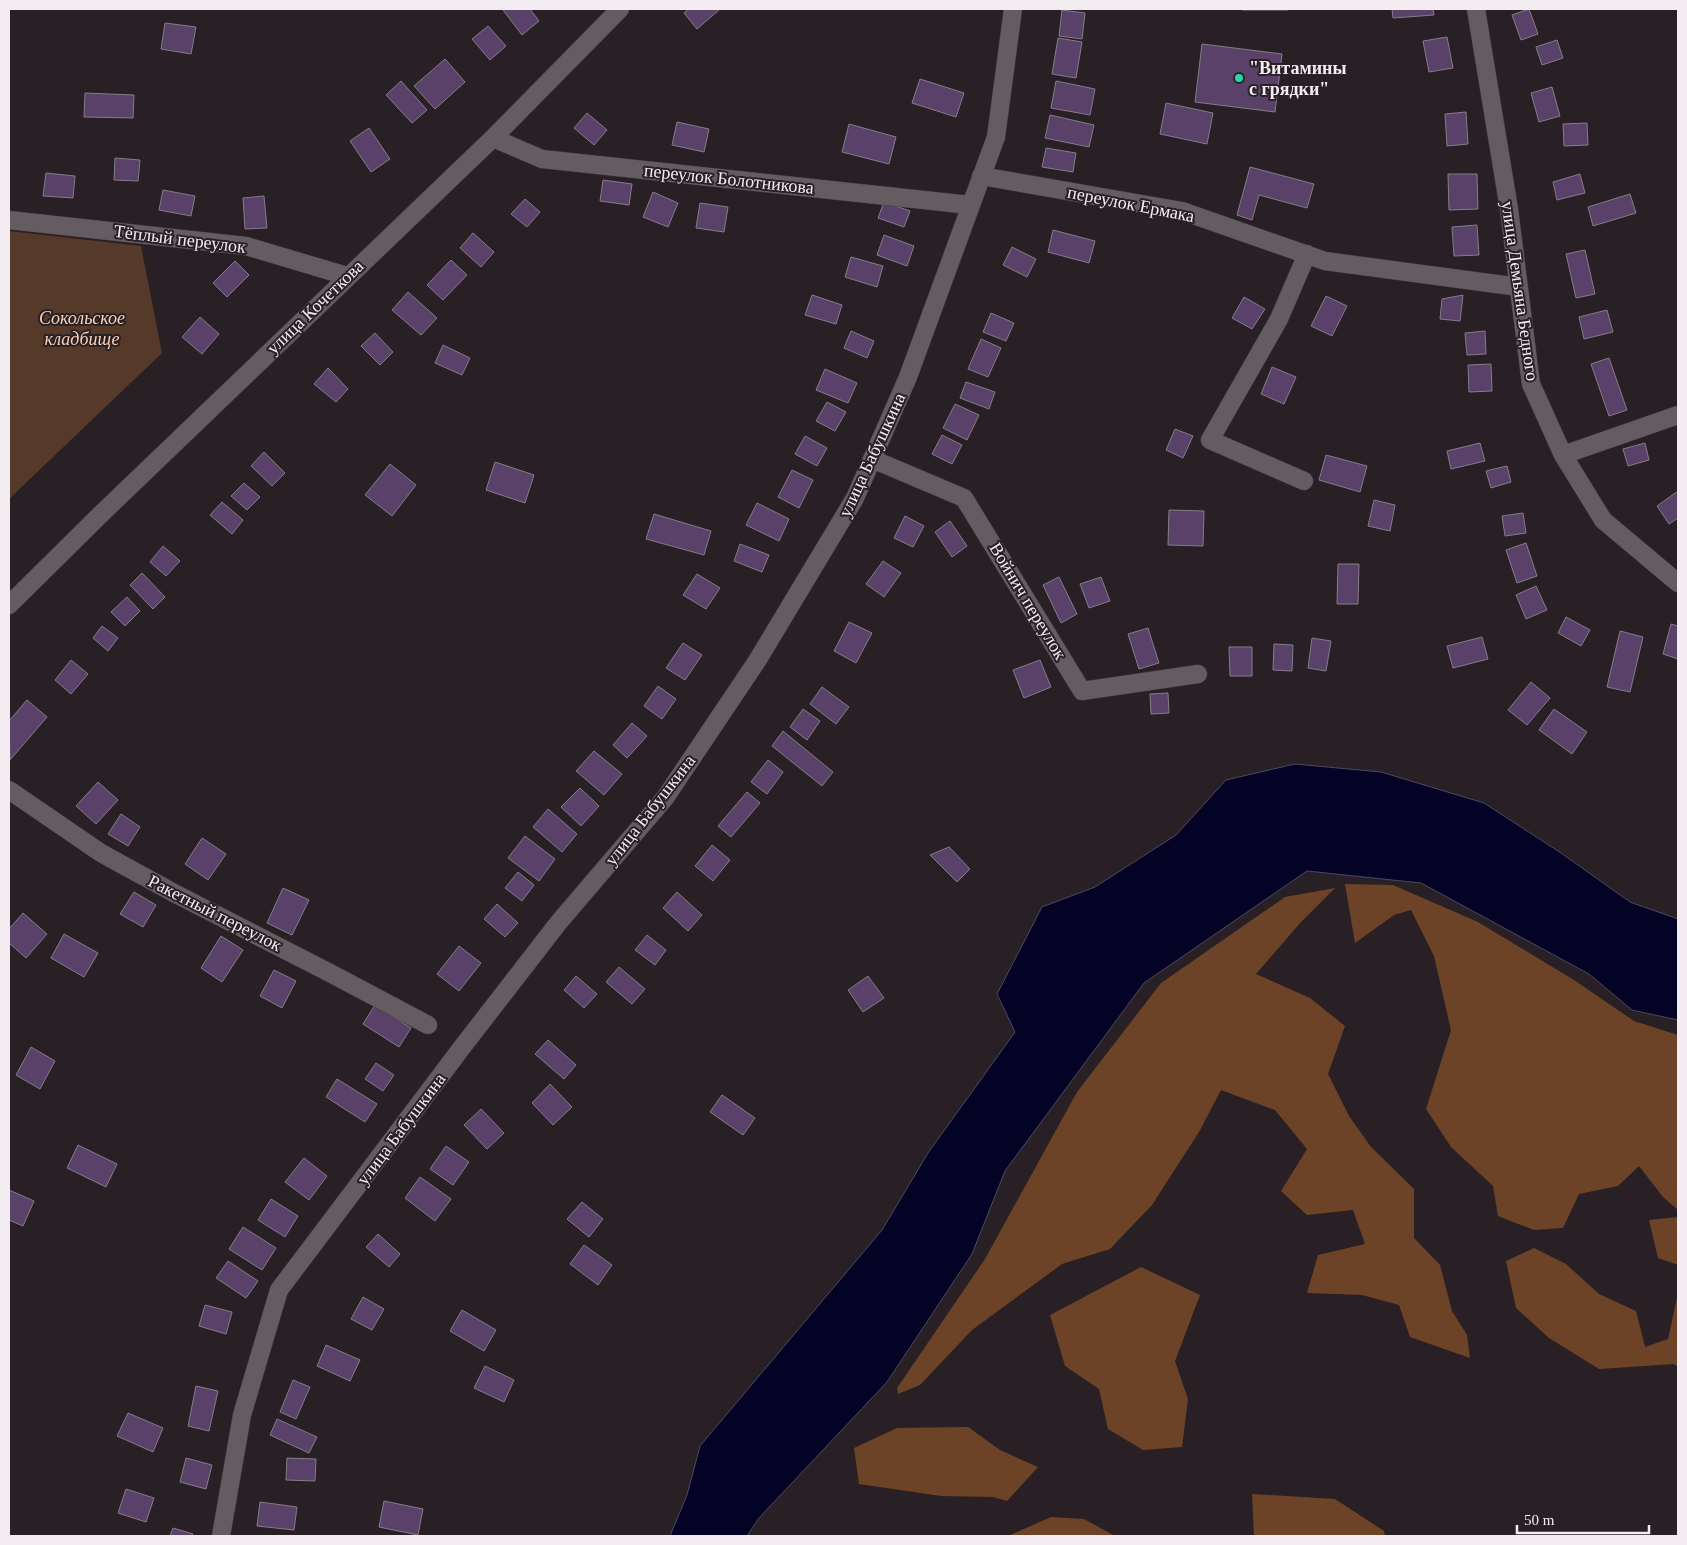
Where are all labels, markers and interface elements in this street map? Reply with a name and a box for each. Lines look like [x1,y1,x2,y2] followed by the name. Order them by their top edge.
[1249,58,1347,99] place label: "Витамины с грядки"
[1233,72,1245,84] marker: "Витамины с грядки"
[643,160,815,198] street label: переулок Болотникова
[1066,182,1196,226] street label: переулок Ермака
[1497,200,1543,382] street label: улица Демьяна Бедного
[113,221,247,257] street label: Тёплый переулок
[263,256,367,358] street label: улица Кочеткова
[39,308,125,349] park label: Сокольское кладбище
[834,390,910,520] street label: улица Бабушкина
[985,539,1071,663] street label: Войнич переулок
[601,751,699,869] street label: улица Бабушкина
[145,871,285,955] street label: Ракетный переулок
[353,1069,449,1189] street label: улица Бабушкина
[1517,1502,1650,1534] scale bar
[1524,1512,1555,1528] text: 50 m

